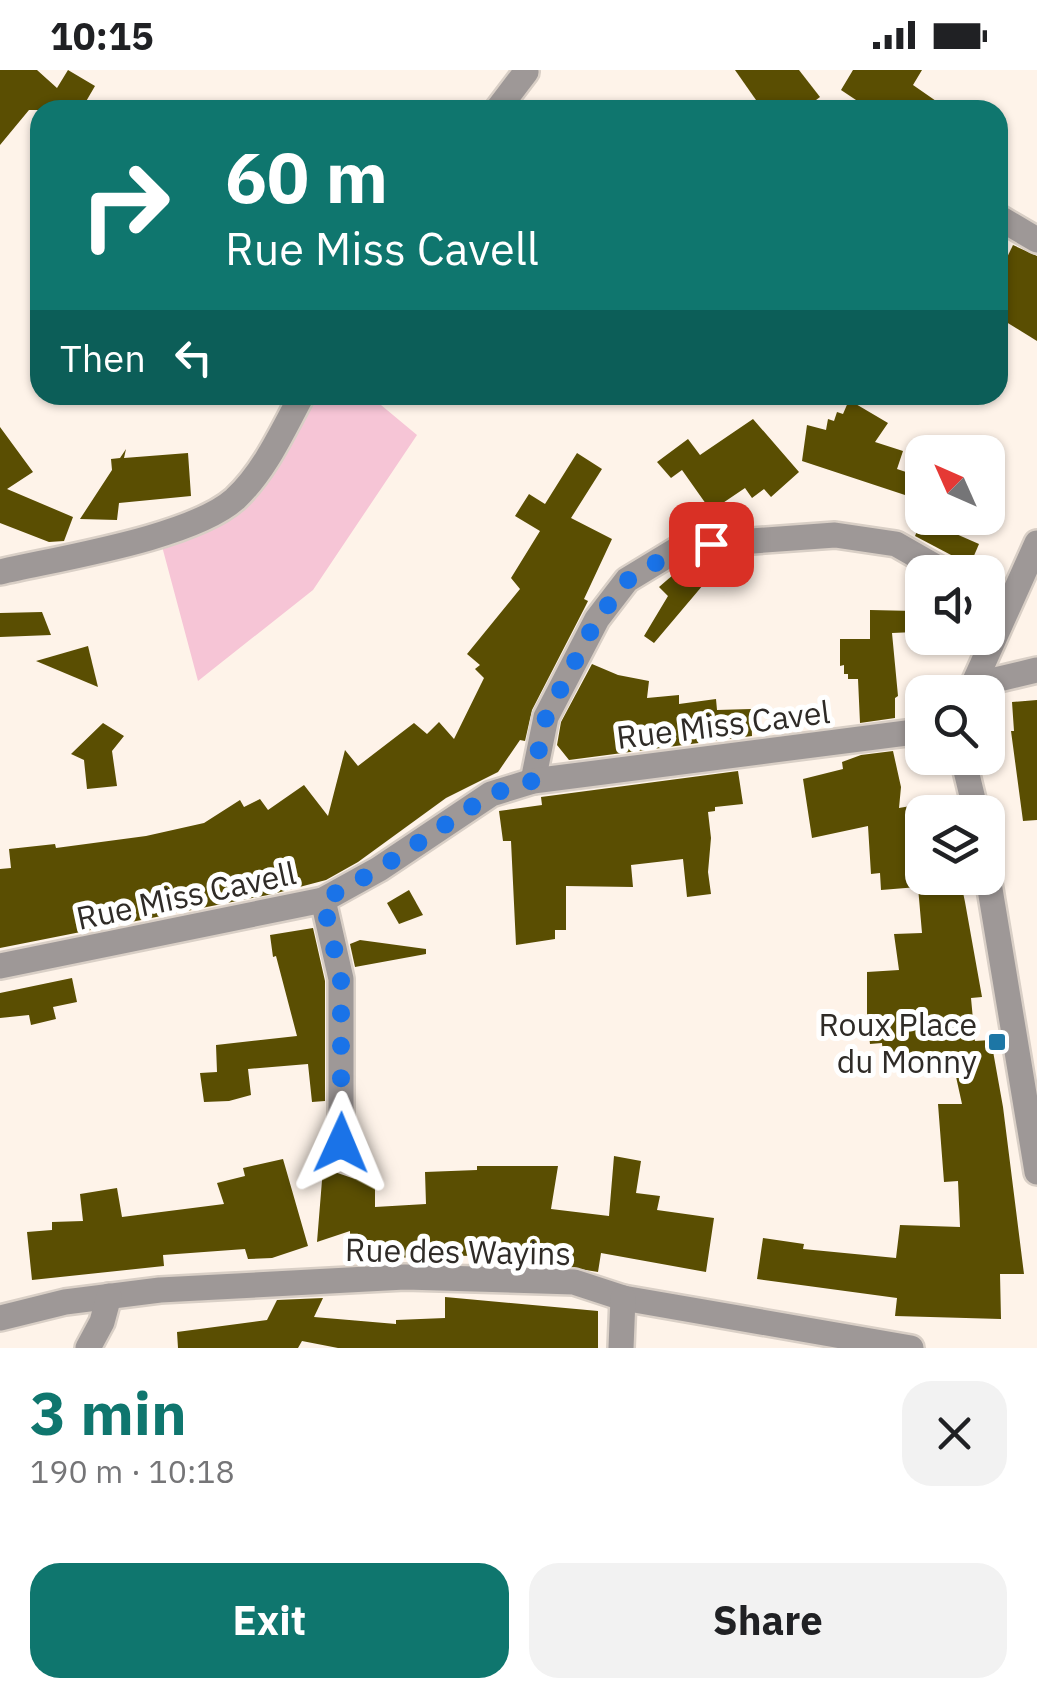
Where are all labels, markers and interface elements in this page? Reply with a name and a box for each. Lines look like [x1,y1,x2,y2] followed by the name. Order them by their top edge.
[50,11,154,60] text: 10:15
[225,131,388,222] text: 60 m
[60,140,190,270] icon: right
[225,219,539,277] text: Rue Miss Cavell
[166,330,221,385] icon: left
[60,333,146,382] text: Then
[905,435,1005,535] north arrow
[905,435,1005,895] map controls
[669,502,754,587] pin
[684,517,739,572] icon: arrive
[905,555,1005,655] button: sound
[905,675,1005,775] button: search
[614,690,832,758] street label: Rue Miss Cavel
[905,795,1005,895] button: layers
[72,851,300,939] street label: Rue Miss Cavell
[818,1003,977,1082] place label: Roux Place du Monny
[986,1031,1008,1053] marker: Roux Place du Monny
[289,1091,393,1195] position arrow
[345,1228,571,1274] street label: Rue des Wayins
[30,1373,187,1452] text: 3 min
[902,1381,1007,1486] button: close
[30,1450,235,1492] text: 190 m · 10:18
[30,1563,509,1678] button: Exit
[529,1563,1007,1678] button: Share

